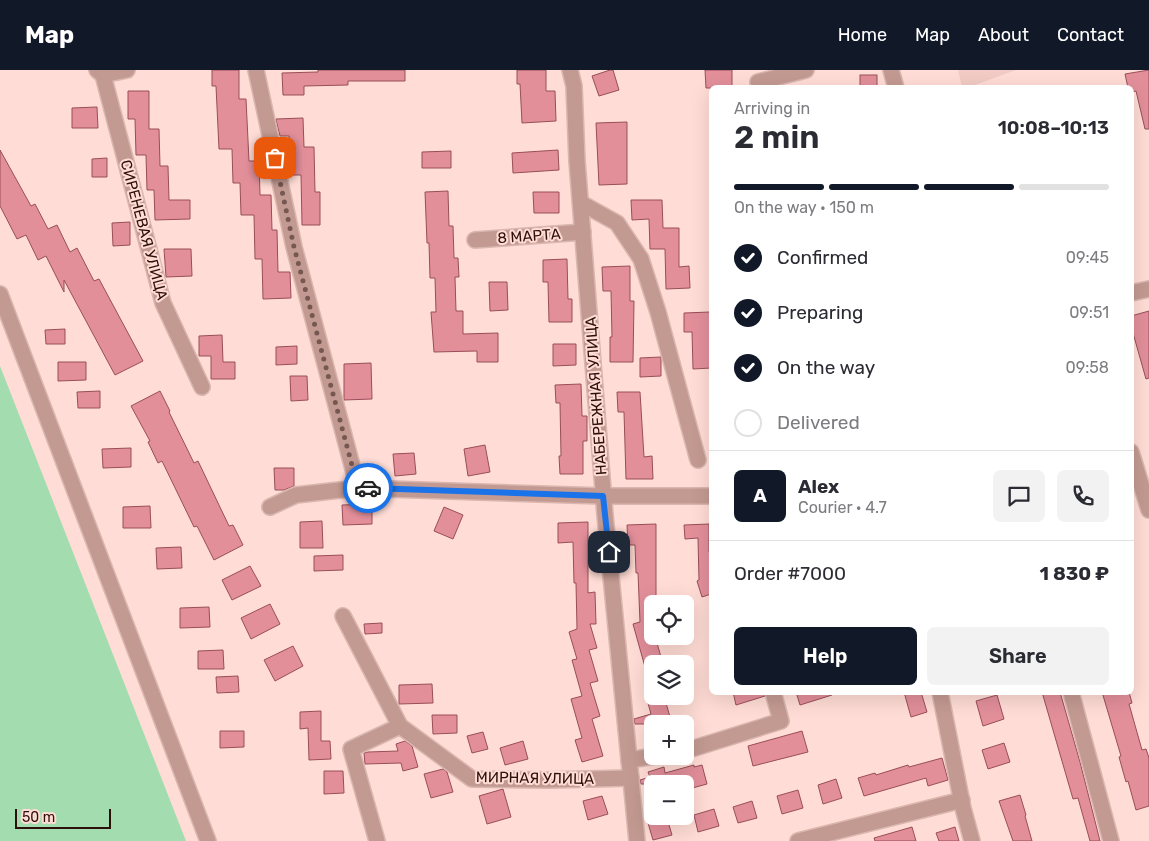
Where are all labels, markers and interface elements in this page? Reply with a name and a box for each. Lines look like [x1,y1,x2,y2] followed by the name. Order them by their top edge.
[25,21,74,49] text: Map
[838,24,887,46] text: Home
[915,24,950,46] text: Map
[978,24,1029,46] text: About
[1057,24,1124,46] text: Contact
[734,99,810,118] text: Arriving in
[998,116,1109,139] text: 10:08–10:13
[734,118,819,156] text: 2 min
[254,137,296,179] pin
[261,144,289,172] icon: bag
[117,158,171,302] street label: СИРЕНЕВАЯ УЛИЦА
[734,198,874,217] text: On the way · 150 m
[497,225,561,247] street label: 8 МАРТА
[734,244,762,272] icon: check
[777,246,868,269] text: Confirmed
[1066,248,1109,267] text: 09:45
[734,299,762,327] icon: check
[777,301,863,324] text: Preparing
[1069,303,1109,322] text: 09:51
[581,316,611,476] street label: НАБЕРЕЖНАЯ УЛИЦА
[734,354,762,382] icon: check
[777,356,875,379] text: On the way
[1066,358,1109,377] text: 09:58
[777,411,860,434] text: Delivered
[343,463,393,513] courier
[993,470,1045,522] button: chat
[1057,470,1109,522] button: phone
[354,474,382,502] icon: car
[798,475,839,498] text: Alex
[753,484,767,507] text: A
[798,498,887,517] text: Courier · 4.7
[588,531,630,573] pin
[595,538,623,566] icon: home
[734,562,846,585] text: Order #7000
[1039,562,1109,585] text: 1 830 ₽
[644,595,694,825] map controls
[644,595,694,645] button: locate
[734,627,917,685] button: Help
[927,627,1109,685] button: Share
[644,655,694,705] button: layers
[644,715,694,765] button: +
[476,768,594,788] street label: МИРНАЯ УЛИЦА
[644,775,694,825] button: −
[15,806,111,829] scale bar
[22,809,55,826] text: 50 m

